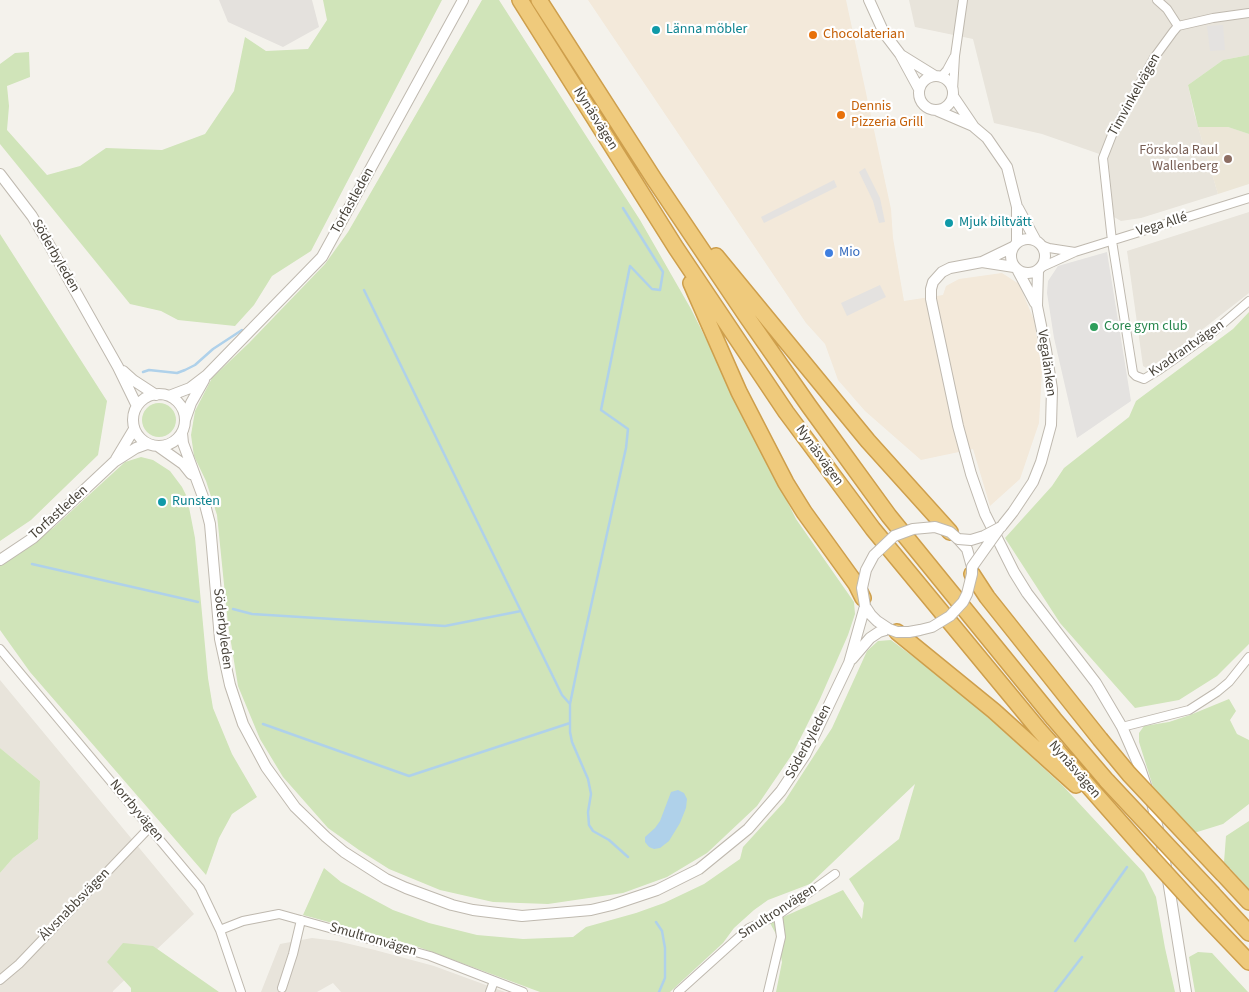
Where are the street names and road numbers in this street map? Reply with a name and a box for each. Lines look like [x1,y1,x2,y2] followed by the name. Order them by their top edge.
[1105,51,1165,139] street label: Timvinkelvägen
[569,84,621,154] street label: Nynäsvägen
[328,165,378,237] street label: Torfastleden
[1135,209,1189,241] street label: Vega Allé
[27,216,83,296] street label: Söderbyleden
[1146,317,1228,381] street label: Kvadrantvägen
[1033,329,1059,397] street label: Vegalänken
[791,422,847,490] street label: Nynäsvägen
[26,482,92,544] street label: Torfastleden
[209,587,235,671] street label: Söderbyleden
[782,702,836,782] street label: Söderbyleden
[1044,738,1104,802] street label: Nynäsvägen
[105,777,167,845] street label: Norrbyvägen
[36,865,114,945] street label: Älvsnabbsvägen
[736,881,820,943] street label: Smultronvägen
[328,920,418,960] street label: Smultronvägen

